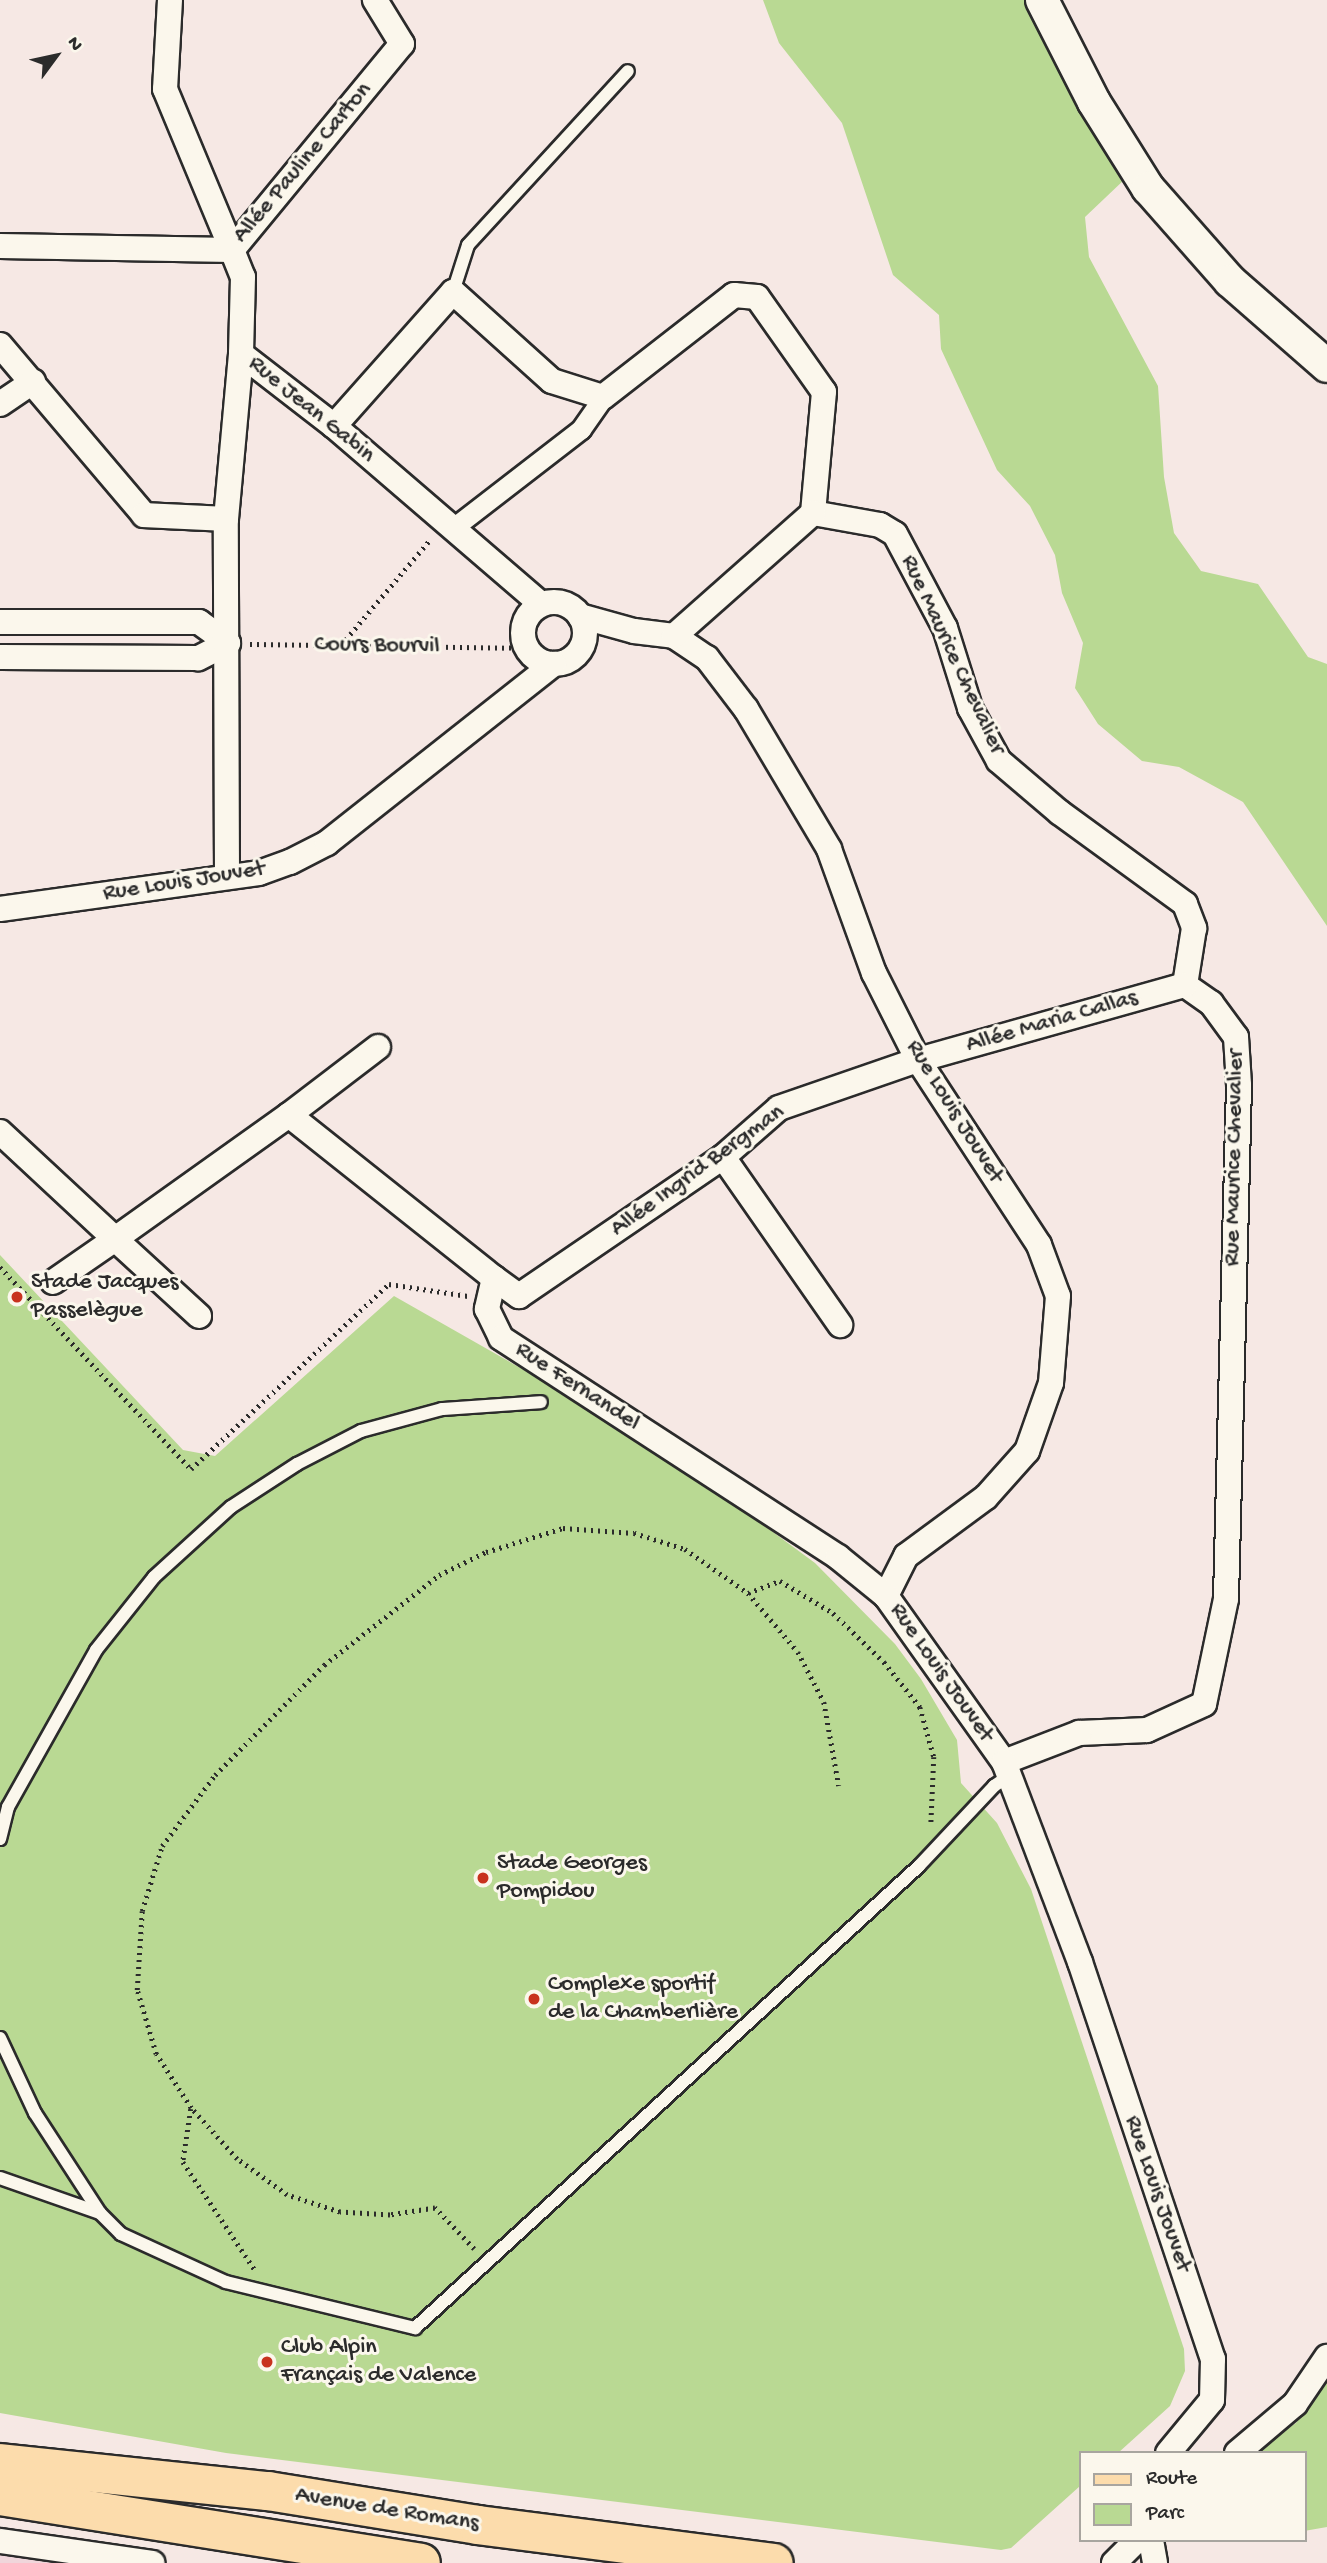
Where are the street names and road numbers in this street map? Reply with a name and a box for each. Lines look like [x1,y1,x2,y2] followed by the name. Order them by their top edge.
[227,77,379,249] street label: Allée Pauline Carton
[242,350,380,470] street label: Rue Jean Gabin
[893,551,1011,759] street label: Rue Maurice Chevalier
[314,631,440,661] street label: Cours Bourvil
[101,855,267,909] street label: Rue Louis Jouvet
[963,984,1141,1060] street label: Allée Maria Callas
[899,1035,1009,1189] street label: Rue Louis Jouvet
[1219,1049,1251,1267] street label: Rue Maurice Chevalier
[605,1098,791,1244] street label: Allée Ingrid Bergman
[509,1336,645,1438] street label: Rue Fernandel
[882,1598,1000,1748] street label: Rue Louis Jouvet
[1117,2112,1197,2276] street label: Rue Louis Jouvet
[293,2481,481,2539] street label: Avenue de Romans

